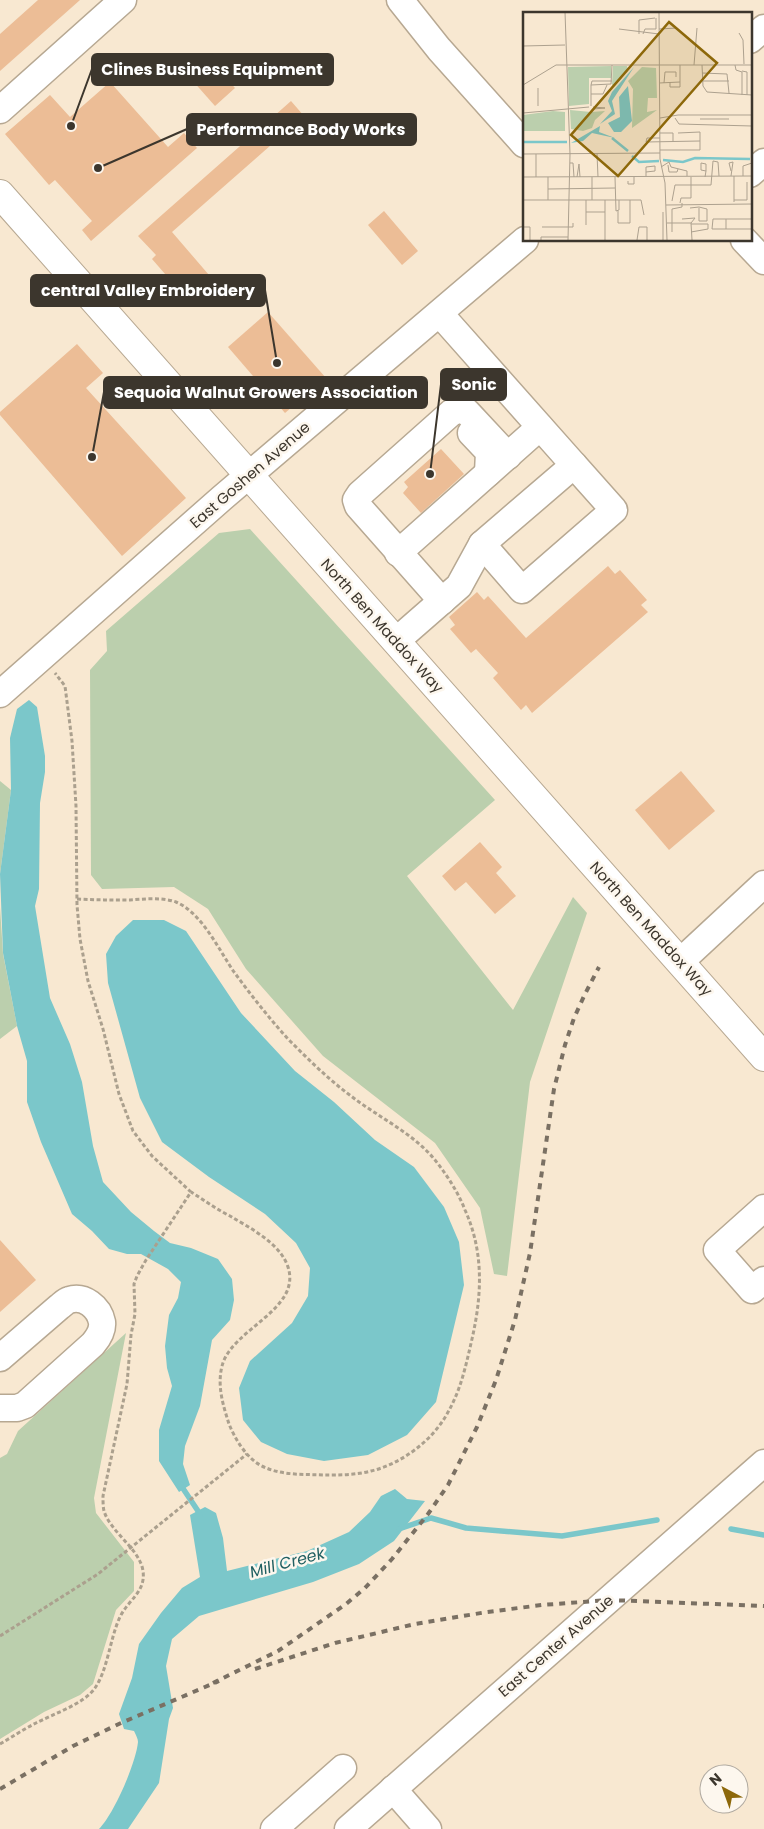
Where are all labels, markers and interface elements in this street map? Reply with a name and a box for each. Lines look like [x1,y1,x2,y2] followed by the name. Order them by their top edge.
[523,12,752,241] inset map
[92,54,333,85] callout: Clines Business Equipment
[101,58,323,81] text: Clines Business Equipment
[187,114,416,145] callout: Performance Body Works
[197,118,405,141] text: Performance Body Works
[31,275,265,306] callout: central Valley Embroidery
[41,279,256,302] text: central Valley Embroidery
[441,369,506,400] callout: Sonic
[451,373,497,396] text: Sonic
[104,377,427,408] callout: Sequoia Walnut Growers Association
[114,381,418,404] text: Sequoia Walnut Growers Association
[185,416,314,533] street label: East Goshen Avenue
[316,554,449,698] street label: North Ben Maddox Way
[585,857,718,1001] street label: North Ben Maddox Way
[247,1541,328,1584] water label: Mill Creek
[494,1590,618,1702] street label: East Center Avenue
[699,1764,749,1814] north arrow
[705,1768,726,1790] text: N

